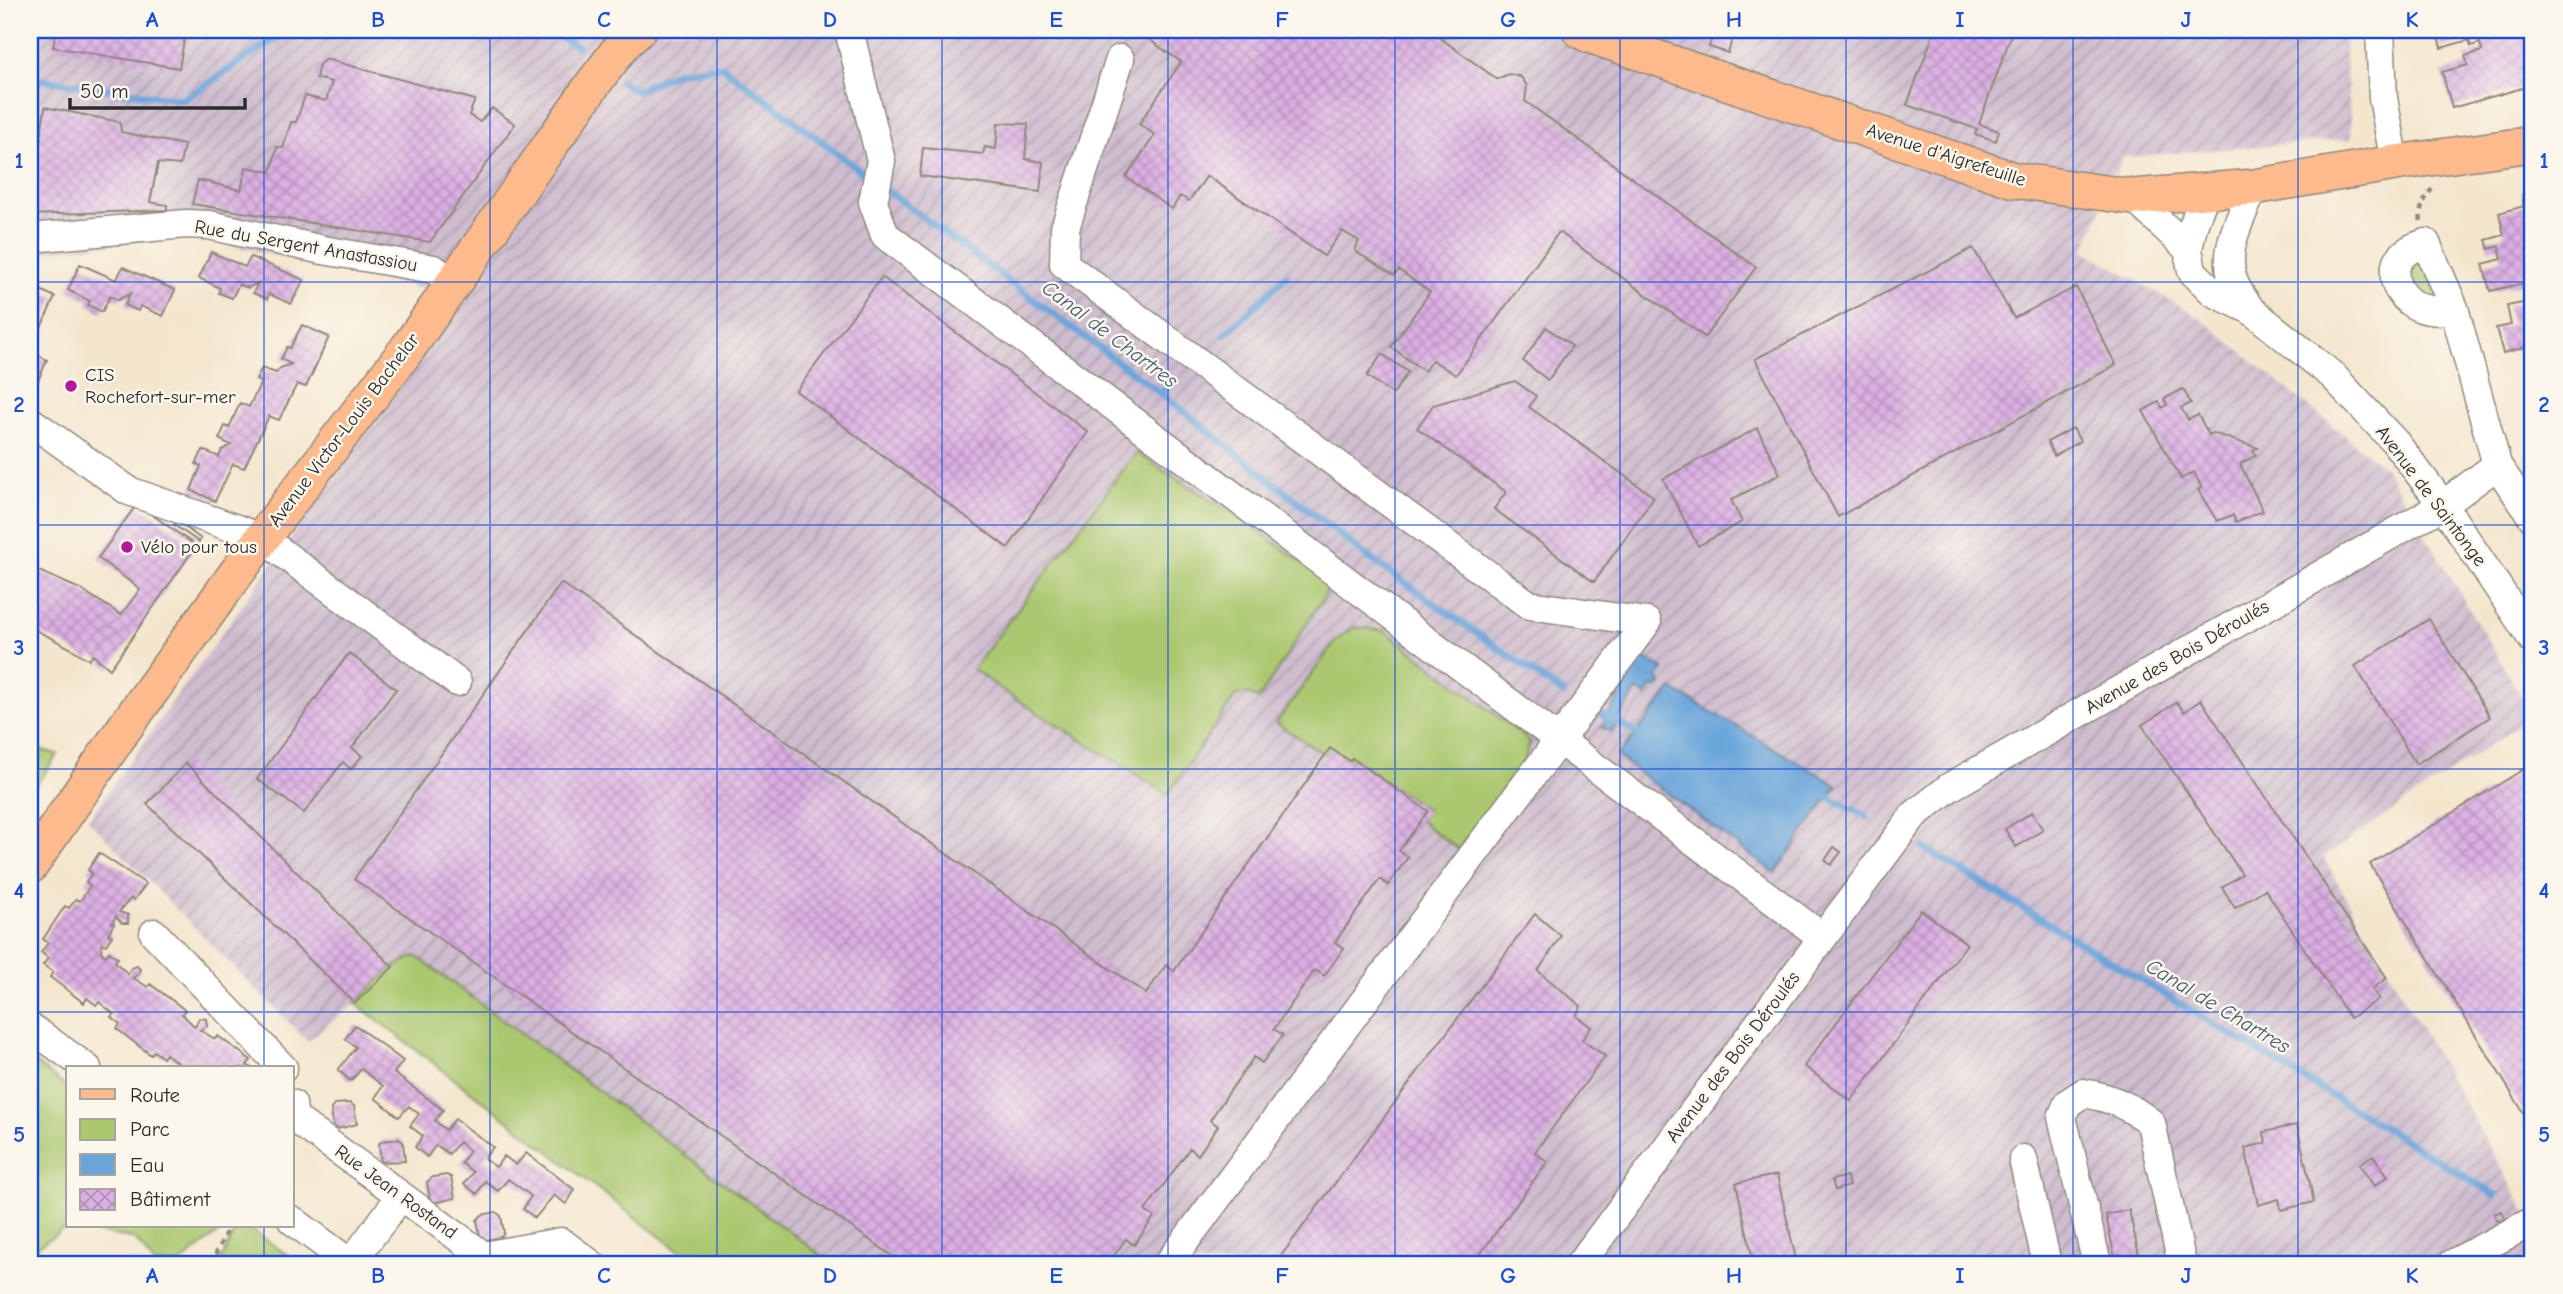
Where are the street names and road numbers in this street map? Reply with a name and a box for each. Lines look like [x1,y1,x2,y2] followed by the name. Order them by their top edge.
[1863,119,2029,191] street label: Avenue d'Aigrefeuille
[193,216,419,276] street label: Rue du Sergent Anastassiou
[264,329,424,531] street label: Avenue Victor-Louis Bachelar
[2371,421,2491,571] street label: Avenue de Saintonge
[2081,595,2273,719] street label: Avenue des Bois Déroulés
[1661,967,1805,1147] street label: Avenue des Bois Déroulés
[330,1140,462,1244] street label: Rue Jean Rostand

